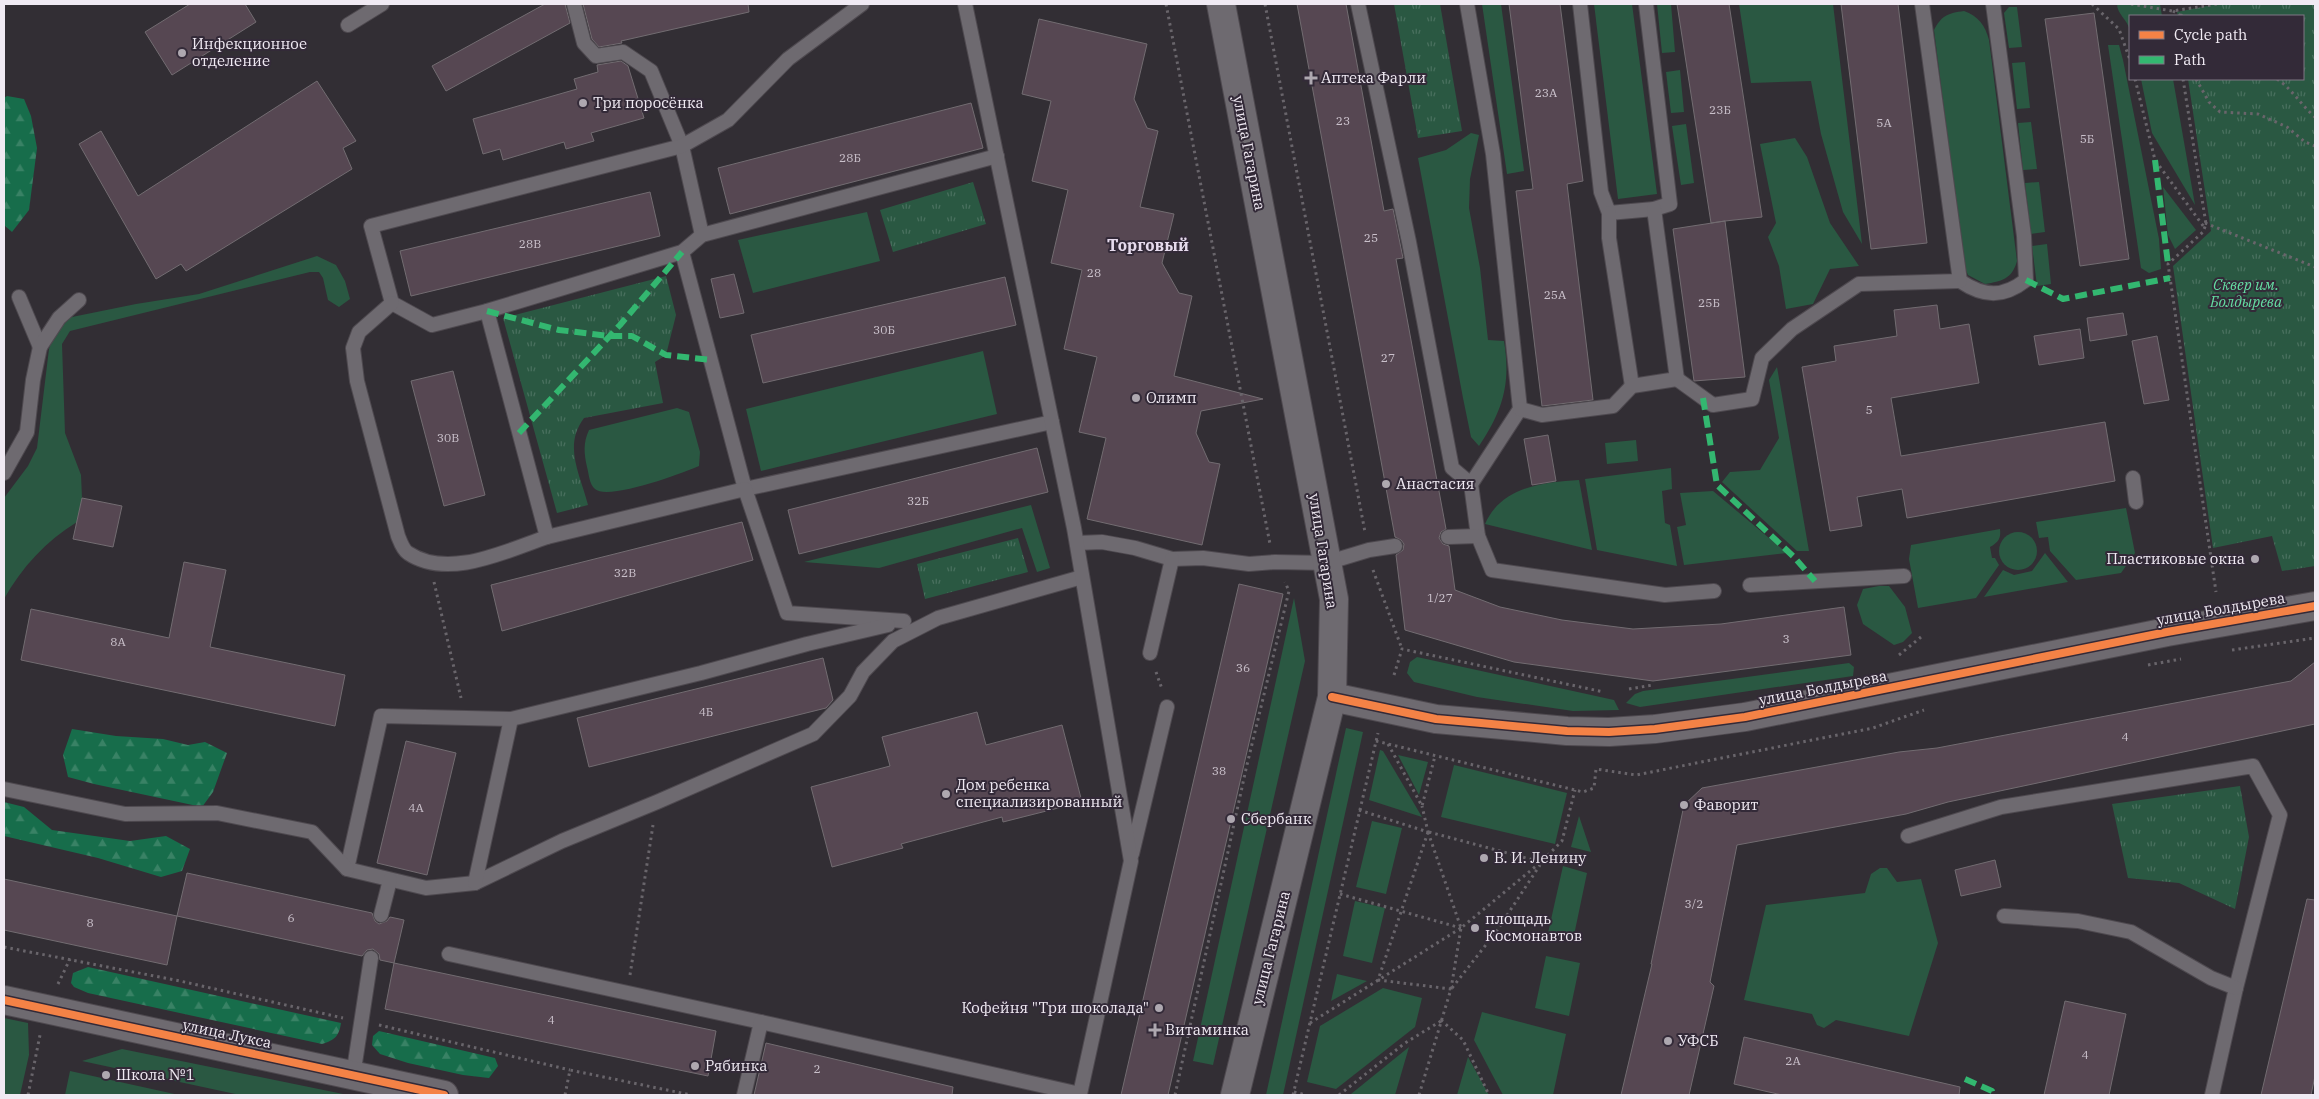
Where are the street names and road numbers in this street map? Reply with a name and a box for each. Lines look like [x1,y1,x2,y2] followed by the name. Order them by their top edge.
[1229,94,1270,212] street label: улица Гагарина
[1305,492,1342,610] street label: улица Гагарина
[2155,588,2287,629] street label: улица Болдырева
[1757,666,1889,709] street label: улица Болдырева
[1247,889,1294,1007] street label: улица Гагарина
[181,1015,273,1052] street label: улица Лукса

